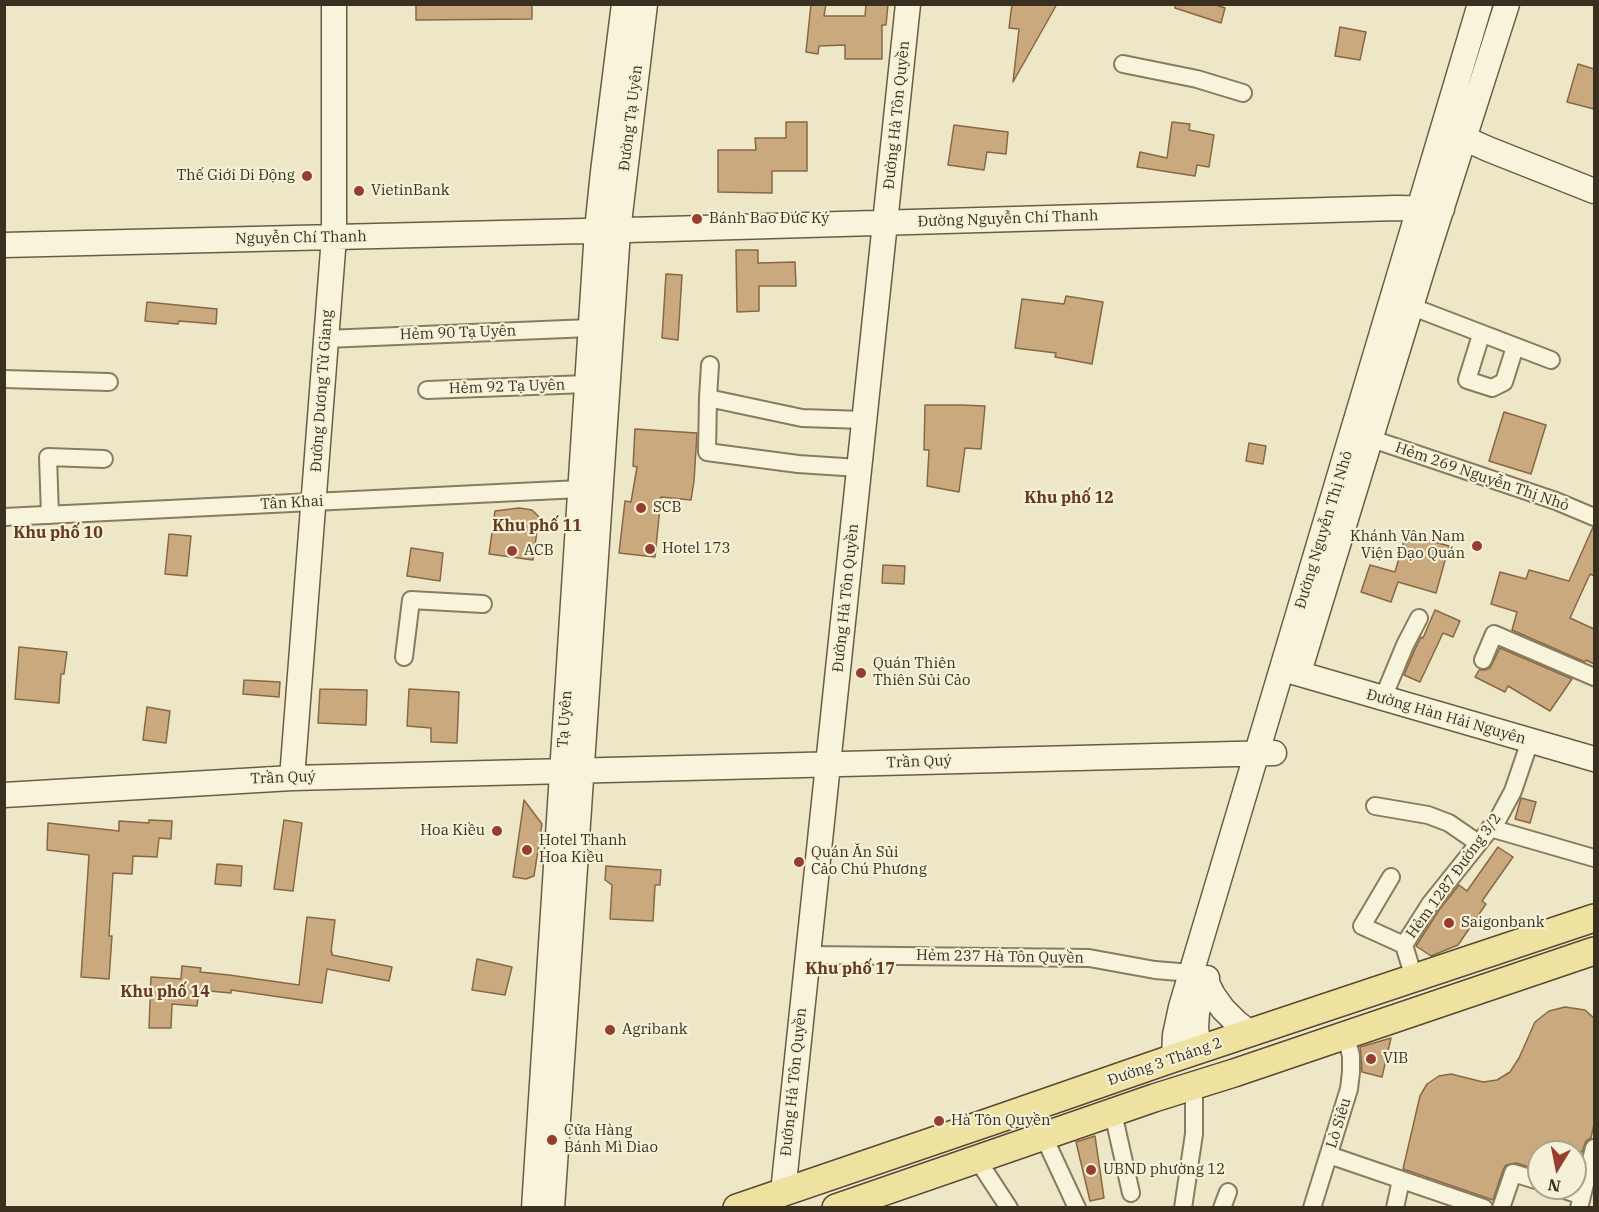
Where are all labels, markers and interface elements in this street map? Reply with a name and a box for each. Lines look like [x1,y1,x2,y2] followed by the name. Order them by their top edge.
[880,40,914,190] street label: Đường Hà Tôn Quyền
[616,64,646,172] street label: Đường Tạ Uyên
[177,167,295,185] place label: Thế Giới Di Động
[300,169,314,183] marker: Thế Giới Di Động
[371,182,450,200] place label: VietinBank
[352,184,366,198] marker: VietinBank
[917,207,1099,231] street label: Đường Nguyễn Chí Thanh
[709,210,829,228] place label: Bánh Bao Đức Ký
[690,212,704,226] marker: Bánh Bao Đức Ký
[235,228,367,248] street label: Nguyễn Chí Thanh
[307,309,337,473] street label: Đường Dương Tử Giang
[399,322,517,344] street label: Hẻm 90 Tạ Uyên
[448,376,566,398] street label: Hẻm 92 Tạ Uyên
[1393,439,1571,515] street label: Hẻm 269 Nguyễn Thị Nhỏ
[1291,449,1357,611] street label: Đường Nguyễn Thị Nhỏ
[1024,488,1114,508] district label: Khu phố 12
[260,492,324,514] street label: Tân Khai
[653,499,682,517] place label: SCB
[634,501,648,515] marker: SCB
[492,516,582,536] district label: Khu phố 11
[13,523,103,543] district label: Khu phố 10
[829,523,863,673] street label: Đường Hà Tôn Quyền
[1350,528,1465,563] place label: Khánh Vân Nam Viện Đạo Quán
[1470,539,1484,553] marker: Khánh Vân Nam Viện Đạo Quán
[662,540,731,558] place label: Hotel 173
[524,542,554,560] place label: ACB
[643,542,657,556] marker: Hotel 173
[505,544,519,558] marker: ACB
[873,655,971,690] place label: Quán Thiên Thiên Sủi Cảo
[854,666,868,680] marker: Quán Thiên Thiên Sủi Cảo
[1364,686,1528,748] street label: Đường Hàn Hải Nguyên
[554,690,576,748] street label: Tạ Uyên
[886,752,952,772] street label: Trần Quý
[250,768,316,788] street label: Trần Quý
[1403,810,1505,942] street label: Hẻm 1287 Đường 3/2
[420,822,485,840] place label: Hoa Kiều
[490,824,504,838] marker: Hoa Kiều
[539,832,627,867] place label: Hotel Thanh Hoa Kiều
[520,843,534,857] marker: Hotel Thanh Hoa Kiều
[811,844,927,879] place label: Quán Ăn Sủi Cảo Chú Phương
[792,855,806,869] marker: Quán Ăn Sủi Cảo Chú Phương
[1461,914,1545,932] place label: Saigonbank
[1442,916,1456,930] marker: Saigonbank
[916,947,1084,967] street label: Hẻm 237 Hà Tôn Quyền
[805,959,895,979] district label: Khu phố 17
[120,982,210,1002] district label: Khu phố 14
[777,1007,811,1157] street label: Đường Hà Tôn Quyền
[622,1021,687,1039] place label: Agribank
[603,1023,617,1037] marker: Agribank
[1106,1034,1224,1090] street label: Đường 3 Tháng 2
[1383,1050,1408,1068] place label: VIB
[1364,1052,1378,1066] marker: VIB
[1323,1096,1355,1150] street label: Lò Siêu
[951,1112,1051,1130] place label: Hà Tôn Quyền
[932,1114,946,1128] marker: Hà Tôn Quyền
[564,1122,658,1157] place label: Cửa Hàng Bánh Mì Diao
[545,1133,559,1147] marker: Cửa Hàng Bánh Mì Diao
[1527,1140,1587,1200] north arrow
[1103,1161,1225,1179] place label: UBND phường 12
[1084,1163,1098,1177] marker: UBND phường 12
[1546,1175,1562,1197] text: N

